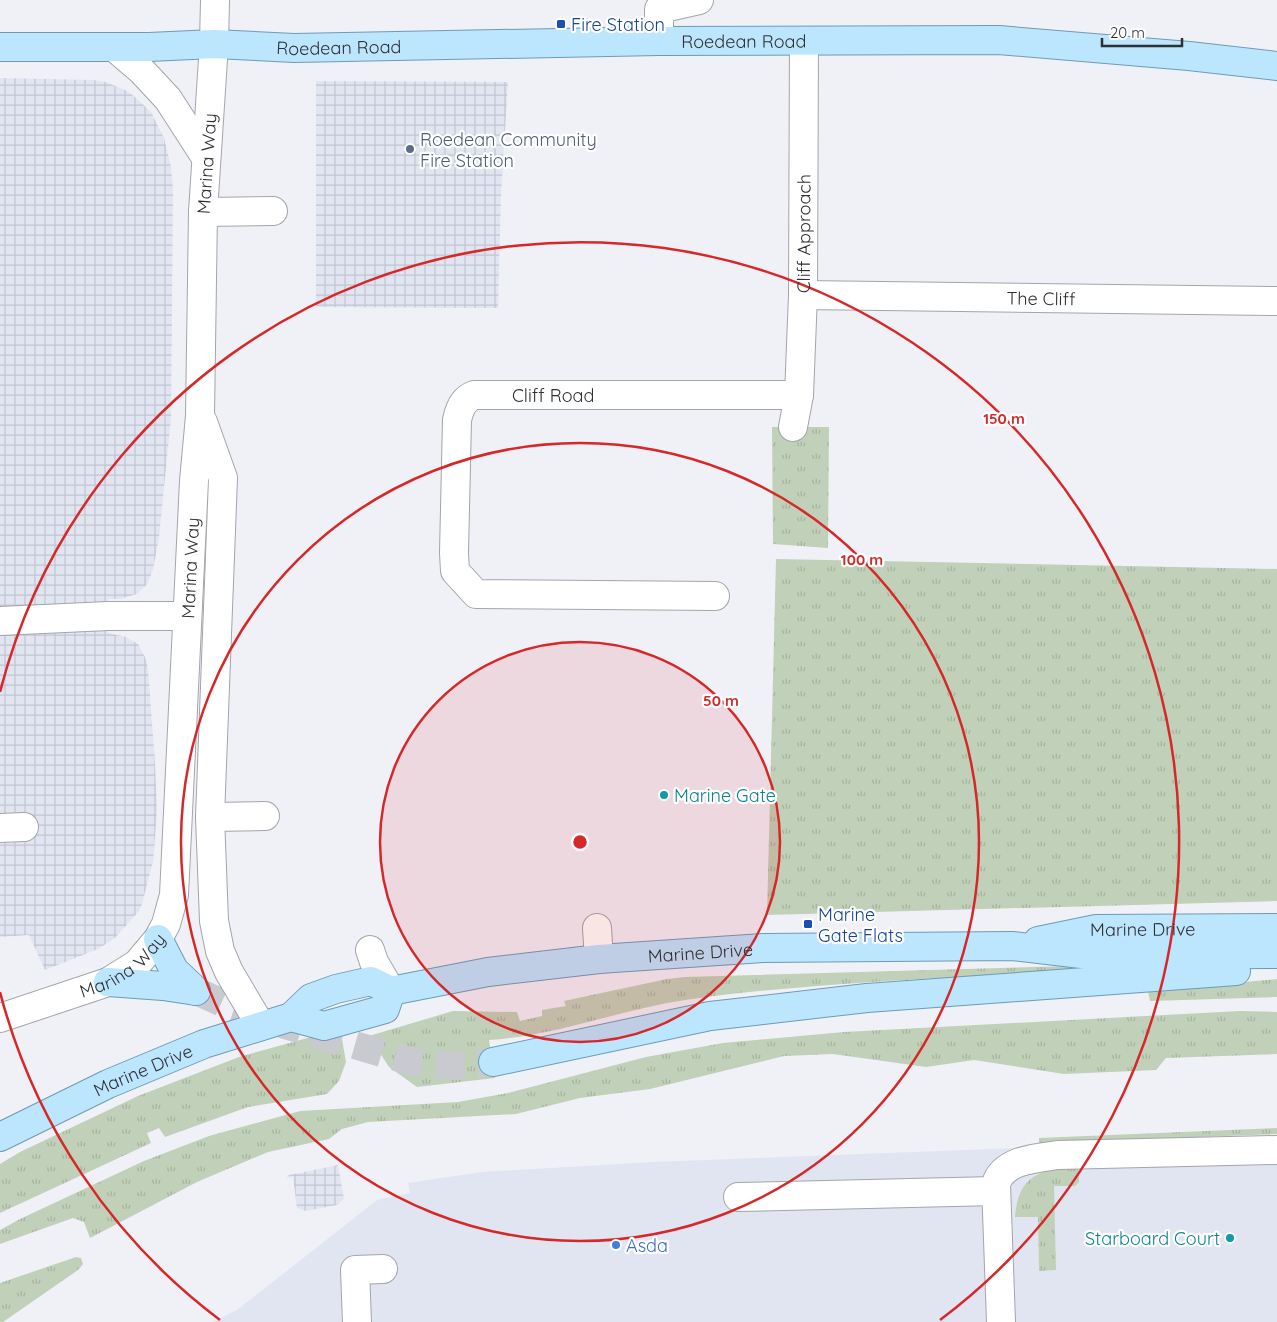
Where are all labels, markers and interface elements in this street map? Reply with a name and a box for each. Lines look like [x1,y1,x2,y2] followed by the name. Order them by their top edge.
[571,13,665,36] place label: Fire Station
[1102,15,1182,47] scale bar
[555,18,567,30] marker: Fire Station
[1110,23,1145,42] text: 20 m
[681,29,806,52] street label: Roedean Road
[276,34,402,60] street label: Roedean Road
[191,112,221,215] street label: Marina Way
[420,128,597,172] place label: Roedean Community Fire Station
[404,143,416,155] marker: Roedean Community Fire Station
[792,174,815,293] street label: Cliff Approach
[1006,286,1076,310] street label: The Cliff
[512,384,594,407] street label: Cliff Road
[983,409,1025,428] text: 150 m
[176,517,204,619] street label: Marina Way
[841,550,883,569] text: 100 m
[703,691,739,710] text: 50 m
[674,784,776,807] place label: Marine Gate
[658,789,670,801] marker: Marine Gate
[571,833,589,851] centre of rings
[818,903,903,947] place label: Marine Gate Flats
[1090,917,1196,941] street label: Marine Drive
[802,918,814,930] marker: Marine Gate Flats
[76,928,170,1002] street label: Marina Way
[647,937,754,967] street label: Marine Drive
[89,1039,196,1101] street label: Marine Drive
[1085,1227,1220,1250] place label: Starboard Court
[1224,1232,1236,1244] marker: Starboard Court
[626,1234,668,1257] place label: Asda
[610,1239,622,1251] marker: Asda

